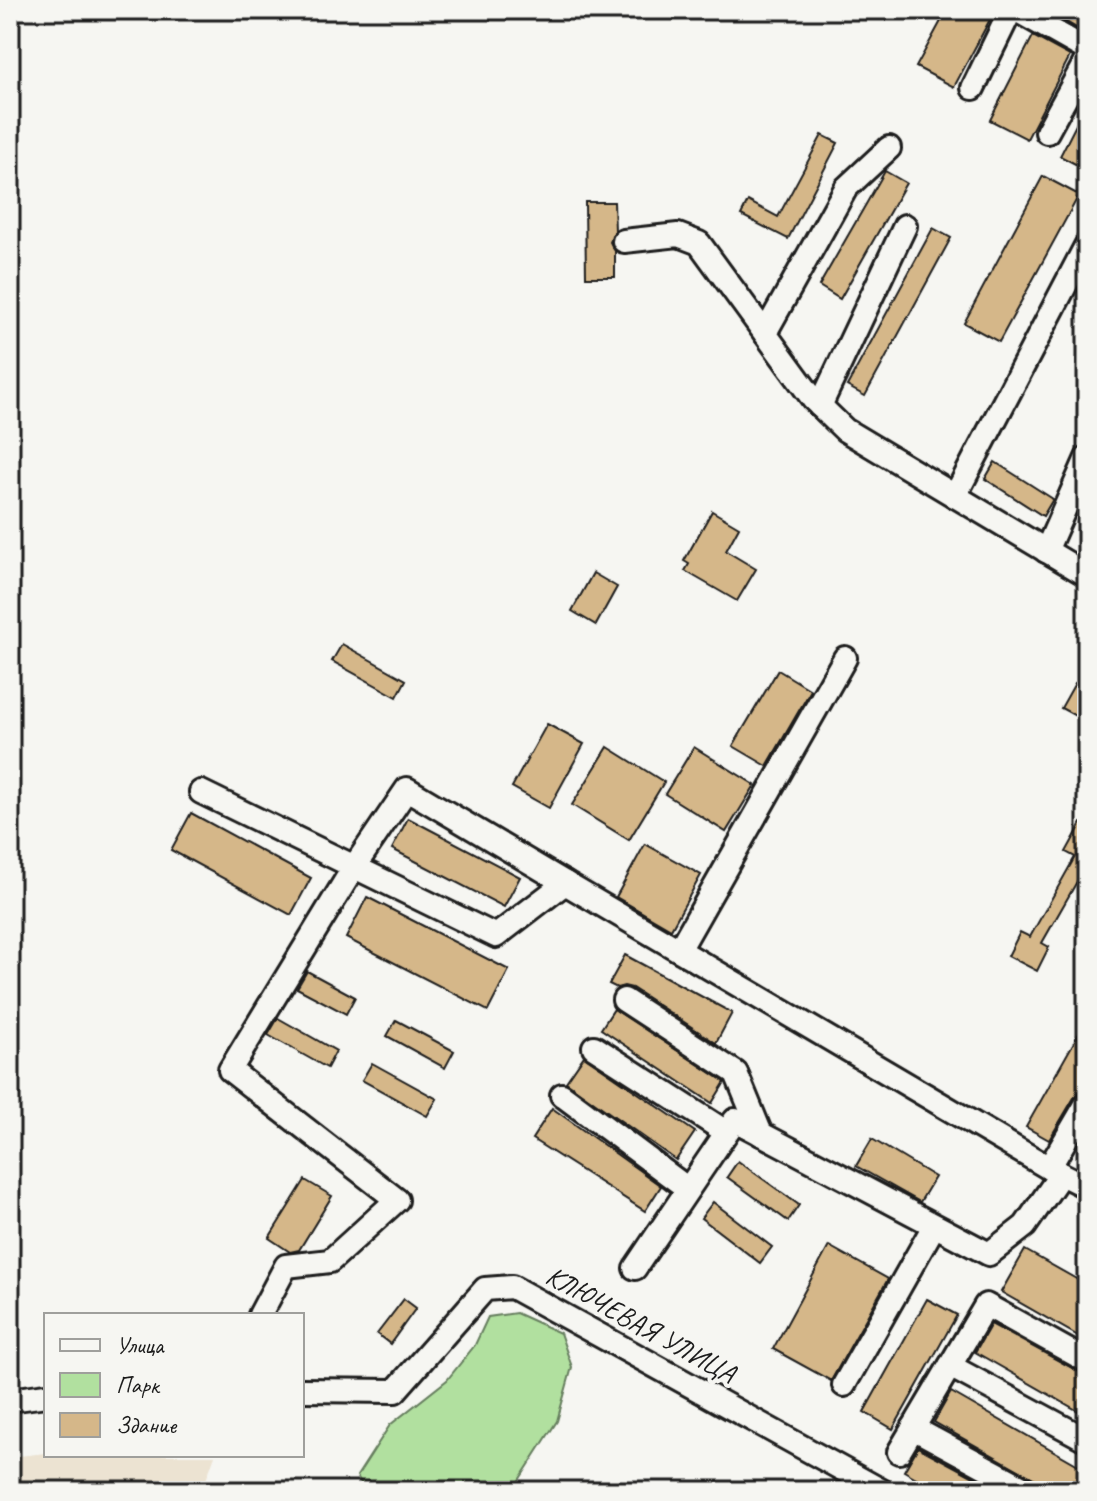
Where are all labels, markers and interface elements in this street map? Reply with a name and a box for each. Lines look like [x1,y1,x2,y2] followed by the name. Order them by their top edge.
[540,1258,743,1391] street label: КЛЮЧЕВАЯ УЛИЦА
[44,1313,304,1457] legend
[116,1330,165,1360] text: Улица
[116,1370,161,1400] text: Парк
[116,1410,178,1440] text: Здание

